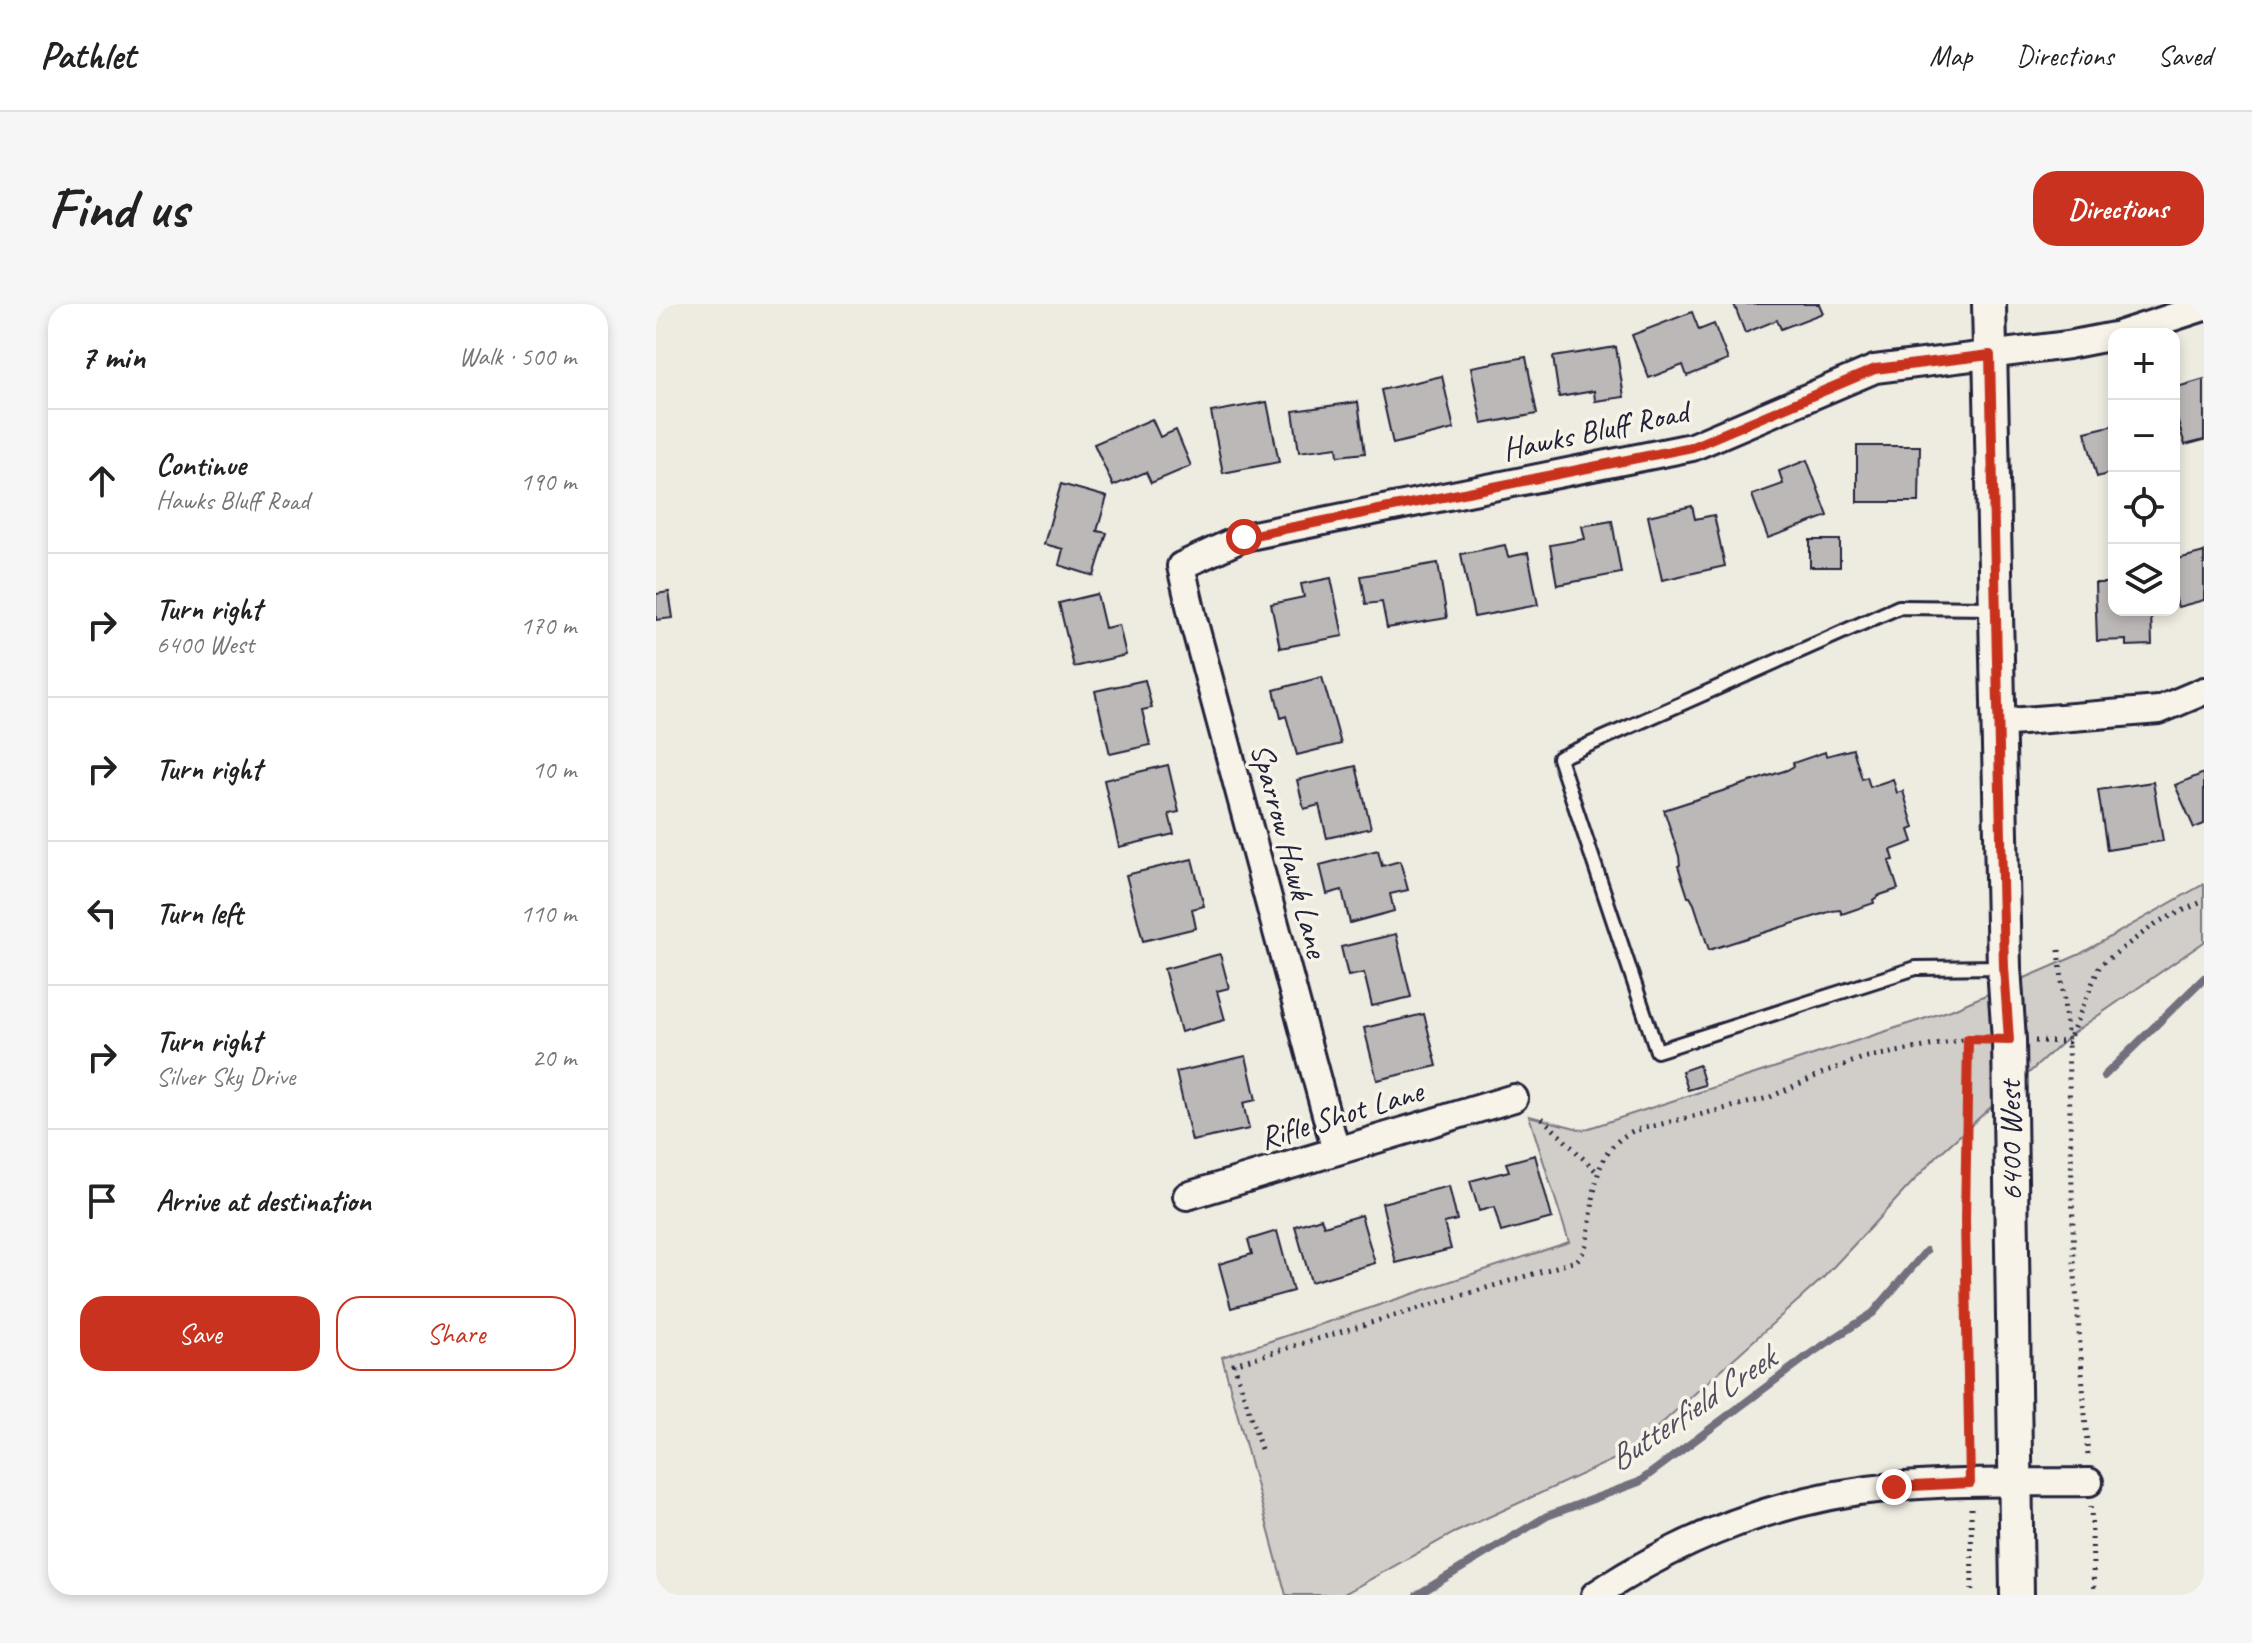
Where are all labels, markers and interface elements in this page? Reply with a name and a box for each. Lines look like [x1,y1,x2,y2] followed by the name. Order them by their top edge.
[40,32,135,79] text: Pathlet
[1929,38,1972,73] text: Map
[2016,38,2114,73] text: Directions
[2158,38,2212,73] text: Saved
[2033,171,2204,246] button: Directions
[48,173,188,244] text: Find us
[2108,328,2180,616] map controls
[2108,328,2180,400] button: +
[80,335,145,378] text: 7 min
[459,340,576,373] text: Walk · 500 m
[1499,390,1696,470] street label: Hawks Bluff Road
[2108,400,2180,472] button: −
[156,446,246,484] text: Continue
[80,459,124,503] icon: ahead
[520,465,576,498] text: 190 m
[2108,472,2180,544] button: locate
[156,484,309,517] text: Hawks Bluff Road
[1226,519,1262,555] route start
[2108,544,2180,616] button: layers
[156,590,261,628] text: Turn right
[80,603,124,647] icon: right
[520,609,576,642] text: 170 m
[156,628,254,661] text: 6400 West
[1241,739,1338,964] street label: Sparrow Hawk Lane
[80,747,124,791] icon: right
[156,750,261,788] text: Turn right
[532,753,576,786] text: 10 m
[80,891,124,935] icon: left
[156,894,243,932] text: Turn left
[520,897,576,930] text: 110 m
[156,1022,261,1060] text: Turn right
[80,1035,124,1079] icon: right
[532,1041,576,1074] text: 20 m
[156,1060,295,1093] text: Silver Sky Drive
[1255,1069,1430,1159] street label: Rifle Shot Lane
[1989,1077,2032,1202] street label: 6400 West
[80,1179,124,1223] icon: arrive
[156,1182,371,1220] text: Arrive at destination
[80,1296,320,1371] button: Save
[336,1296,576,1371] button: Share
[1599,1334,1788,1480] water label: Butterfield Creek
[1876,1469,1912,1505] route end

